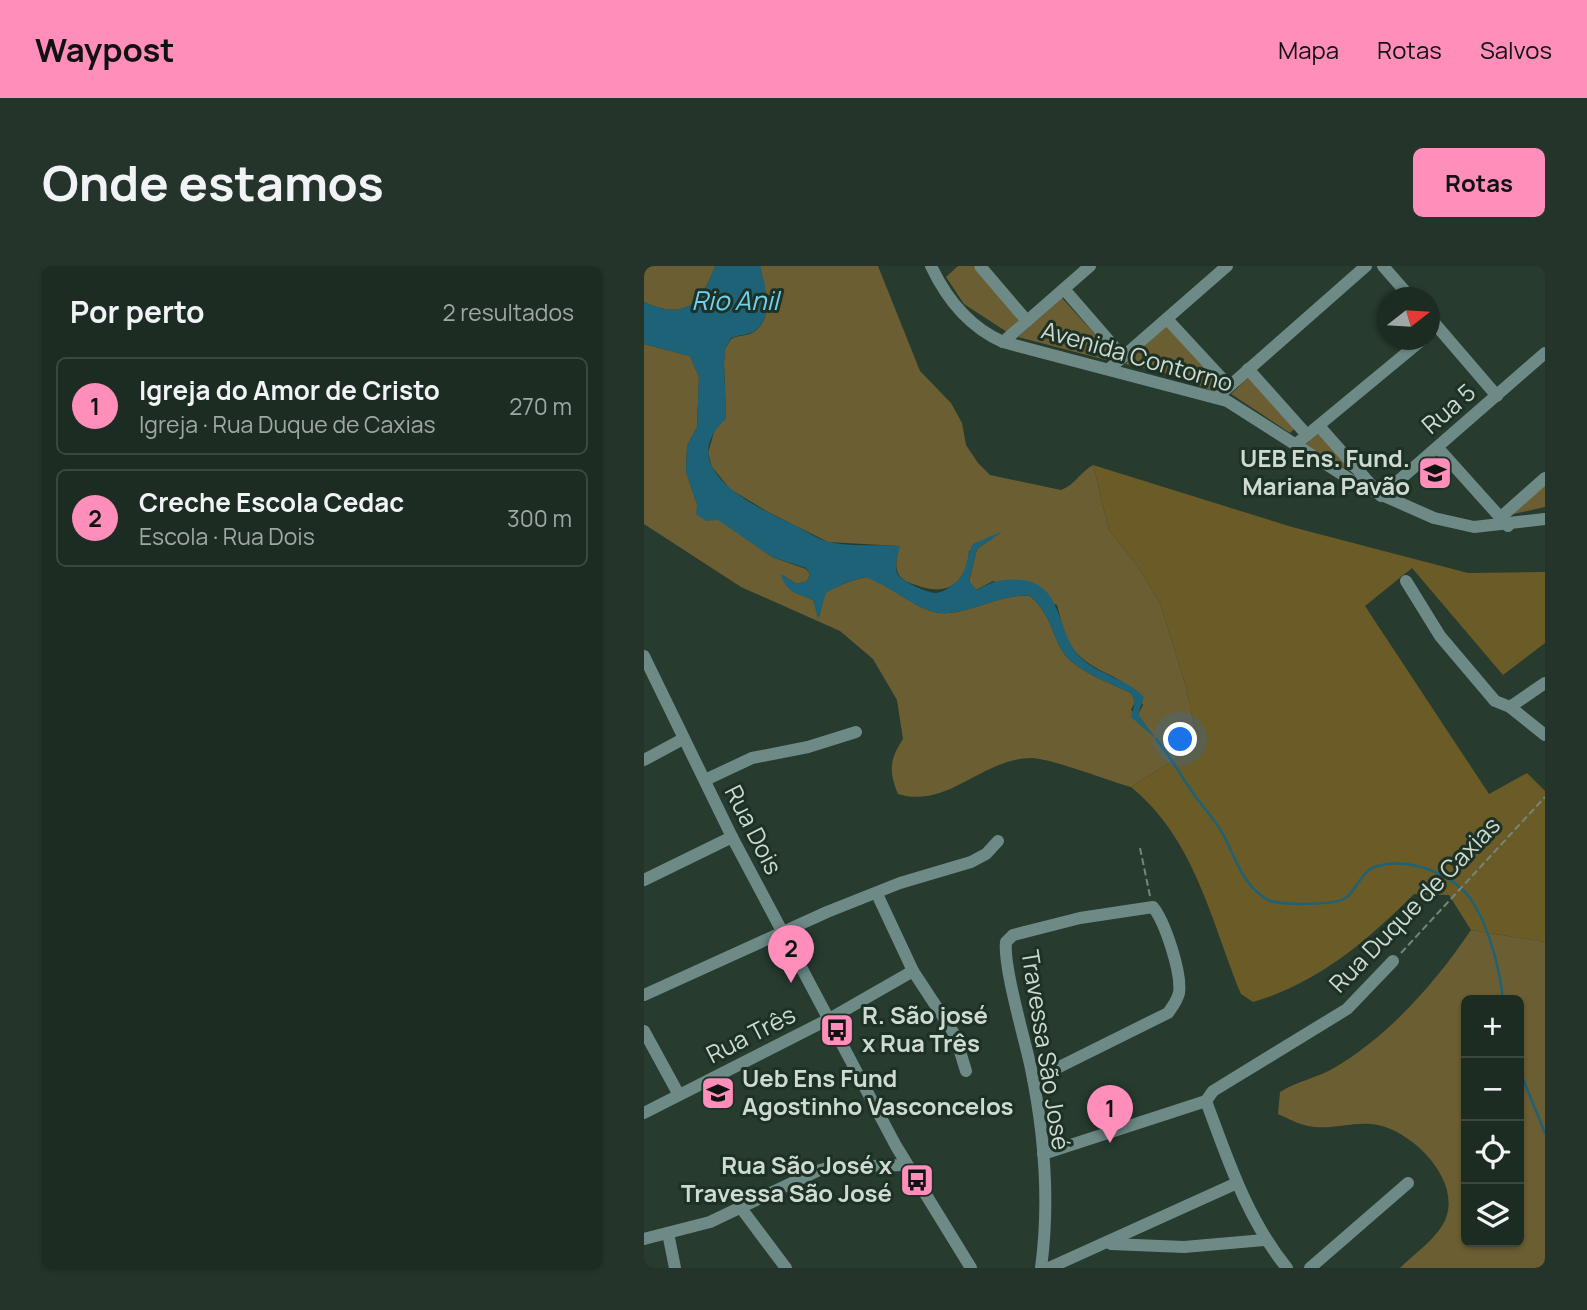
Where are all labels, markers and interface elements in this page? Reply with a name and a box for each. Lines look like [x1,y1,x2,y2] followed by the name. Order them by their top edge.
[35,27,175,72] text: Waypost
[1278,33,1339,66] text: Mapa
[1377,33,1442,66] text: Rotas
[1480,33,1552,66] text: Salvos
[1413,148,1545,217] button: Rotas
[42,149,384,216] text: Onde estamos
[691,282,781,318] water label: Rio Anil
[1377,287,1440,350] north arrow
[70,291,205,332] text: Por perto
[442,296,574,328] text: 2 resultados
[1038,312,1237,399] street label: Avenida Contorno
[139,372,440,408] text: Igreja do Amor de Cristo
[1414,375,1482,440] street label: Rua 5
[90,390,100,422] text: 1
[509,390,572,422] text: 270 m
[139,408,436,440] text: Igreja · Rua Duque de Caxias
[1240,441,1410,502] place label: UEB Ens. Fund. Mariana Pavão
[1416,454,1454,492] school or university icon: UEB Ens. Fund. Mariana Pavão
[139,484,404,520] text: Creche Escola Cedac
[88,502,102,534] text: 2
[507,502,572,534] text: 300 m
[139,520,315,552] text: Escola · Rua Dois
[1163,722,1197,756] your location
[718,779,791,880] street label: Rua Dois
[1321,809,1507,999] street label: Rua Duque de Caxias
[768,925,814,983] pin: 2
[1014,947,1079,1152] street label: Travessa São José
[1461,995,1524,1247] map controls
[1461,995,1524,1058] button: +
[700,997,801,1070] street label: Rua Três
[862,998,988,1059] place label: R. São josé x Rua Três
[818,1011,856,1049] bus stop icon: R. São josé x Rua Três
[1461,1058,1524,1121] button: −
[742,1061,1014,1122] place label: Ueb Ens Fund Agostinho Vasconcelos
[699,1074,737,1112] school or university icon: Ueb Ens Fund Agostinho Vasconcelos
[1087,1085,1133,1143] pin: 1
[1461,1121,1524,1184] button: locate
[681,1148,893,1209] place label: Rua São José x Travessa São José
[898,1161,936,1199] bus stop icon: Rua São José x Travessa São José
[1461,1184,1524,1247] button: layers

